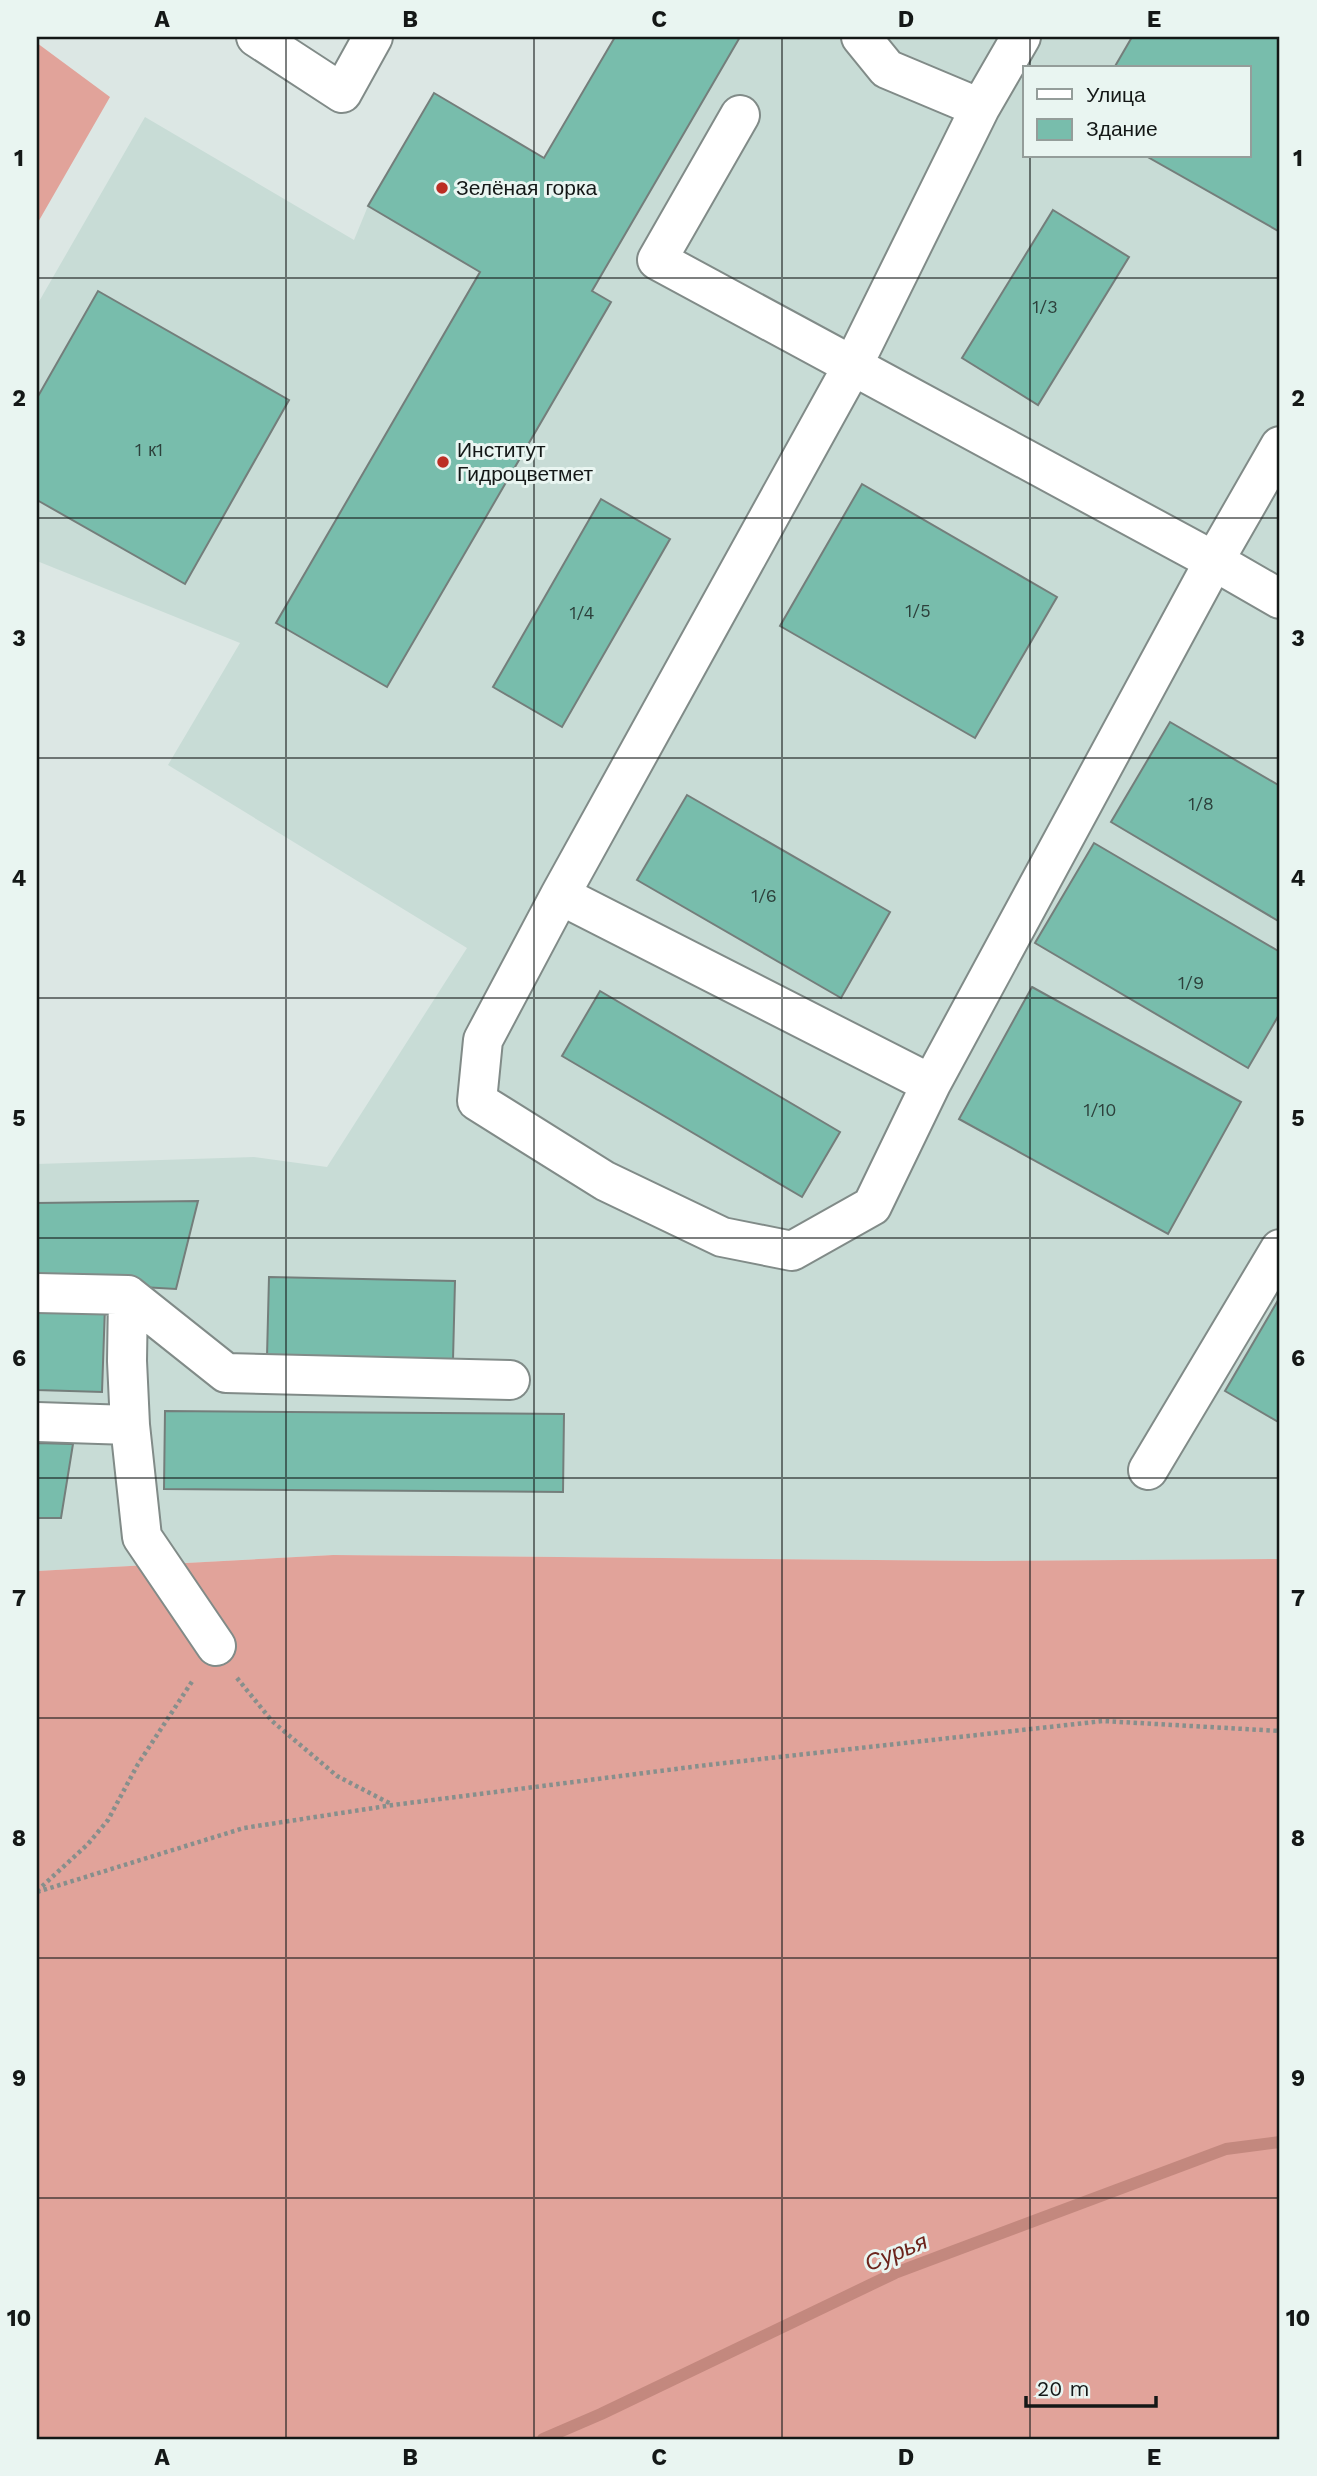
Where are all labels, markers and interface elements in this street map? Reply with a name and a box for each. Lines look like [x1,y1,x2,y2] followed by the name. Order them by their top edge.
[154,6,170,33] text: A
[402,6,418,33] text: B
[651,6,667,33] text: C
[898,6,914,33] text: D
[1147,6,1161,33] text: E
[1023,66,1250,158] legend
[1086,82,1146,107] text: Улица
[1086,116,1158,141] text: Здание
[14,145,24,172] text: 1
[1293,145,1303,172] text: 1
[456,175,598,200] place label: Зелёная горка
[434,180,450,196] marker: Зелёная горка
[1032,296,1058,317] house number: 1/3
[12,385,26,412] text: 2
[1291,385,1305,412] text: 2
[457,437,594,486] place label: Институт Гидроцветмет
[135,439,163,460] house number: 1 к1
[435,454,451,470] marker: Институт Гидроцветмет
[905,600,931,621] house number: 1/5
[569,602,595,623] house number: 1/4
[12,625,26,652] text: 3
[1291,625,1305,652] text: 3
[1188,793,1214,814] house number: 1/8
[12,865,27,892] text: 4
[1291,865,1306,892] text: 4
[751,885,777,906] house number: 1/6
[1178,972,1204,993] house number: 1/9
[1083,1099,1117,1120] house number: 1/10
[12,1105,26,1132] text: 5
[1291,1105,1305,1132] text: 5
[12,1345,26,1372] text: 6
[1291,1345,1305,1372] text: 6
[12,1585,26,1612] text: 7
[1291,1585,1305,1612] text: 7
[12,1825,26,1852] text: 8
[1291,1825,1305,1852] text: 8
[12,2065,26,2092] text: 9
[1291,2065,1305,2092] text: 9
[861,2228,931,2277] water label: Сурья
[7,2305,31,2332] text: 10
[1286,2305,1310,2332] text: 10
[1026,2364,1156,2408] scale bar
[1037,2376,1089,2401] text: 20 m
[154,2444,170,2471] text: A
[402,2444,418,2471] text: B
[651,2444,667,2471] text: C
[898,2444,914,2471] text: D
[1147,2444,1161,2471] text: E

